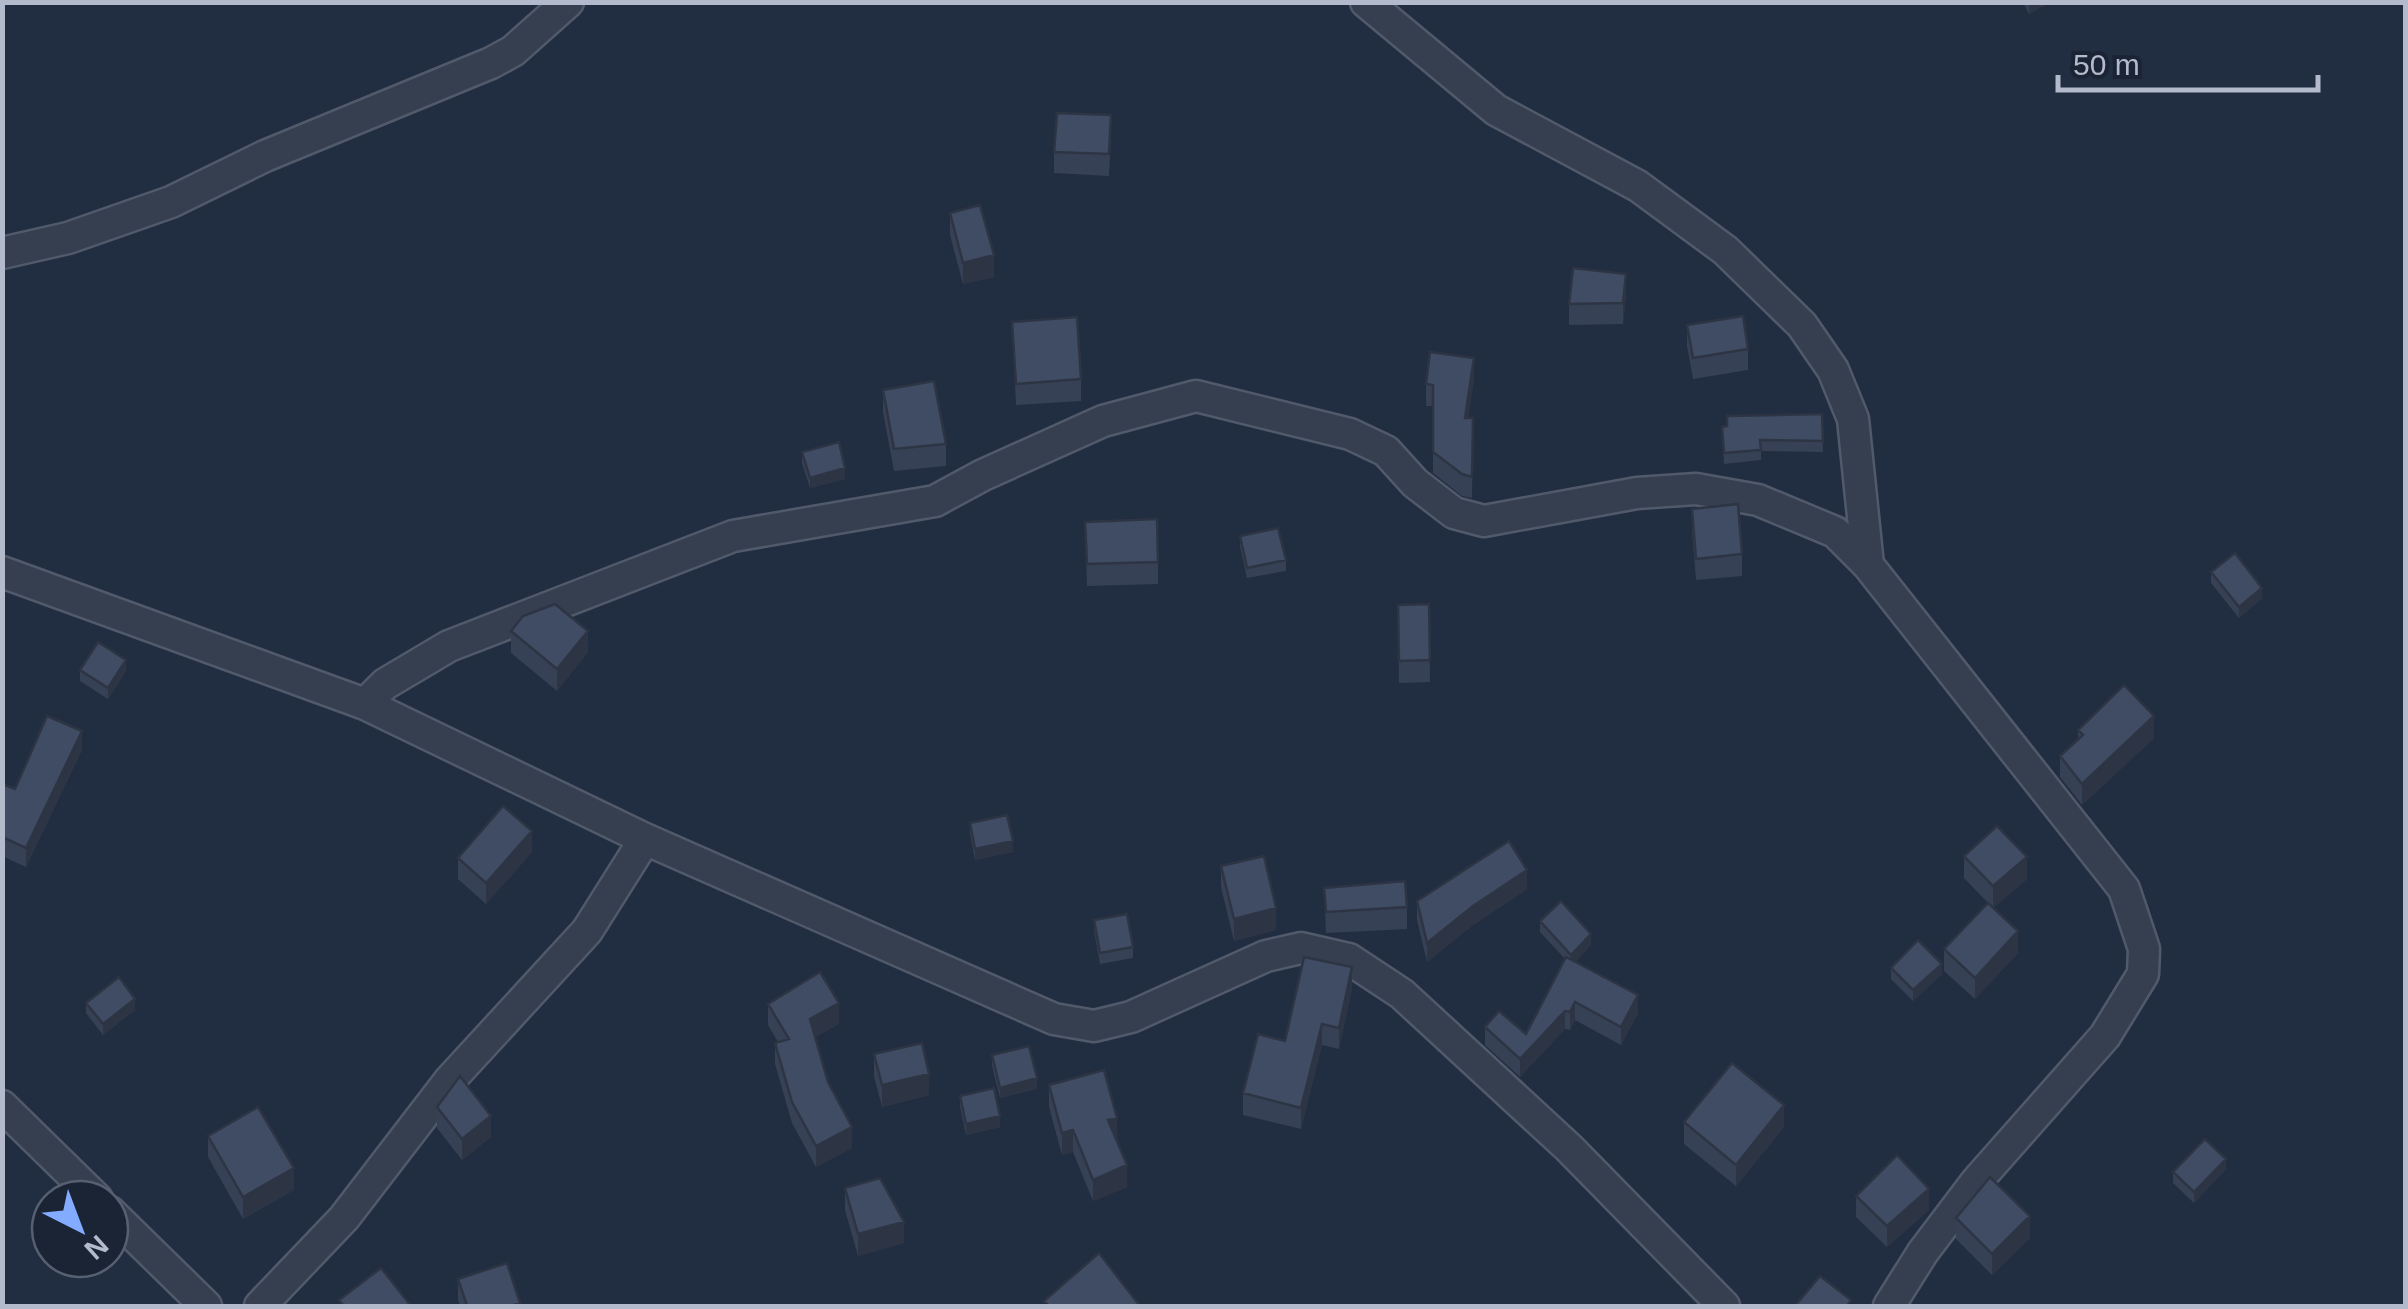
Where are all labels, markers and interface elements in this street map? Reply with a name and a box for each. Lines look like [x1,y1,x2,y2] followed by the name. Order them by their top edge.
[2058,30,2318,92] scale bar
[2073,48,2140,81] text: 50 m
[30,1179,130,1279] north arrow
[79,1229,114,1265] text: N

